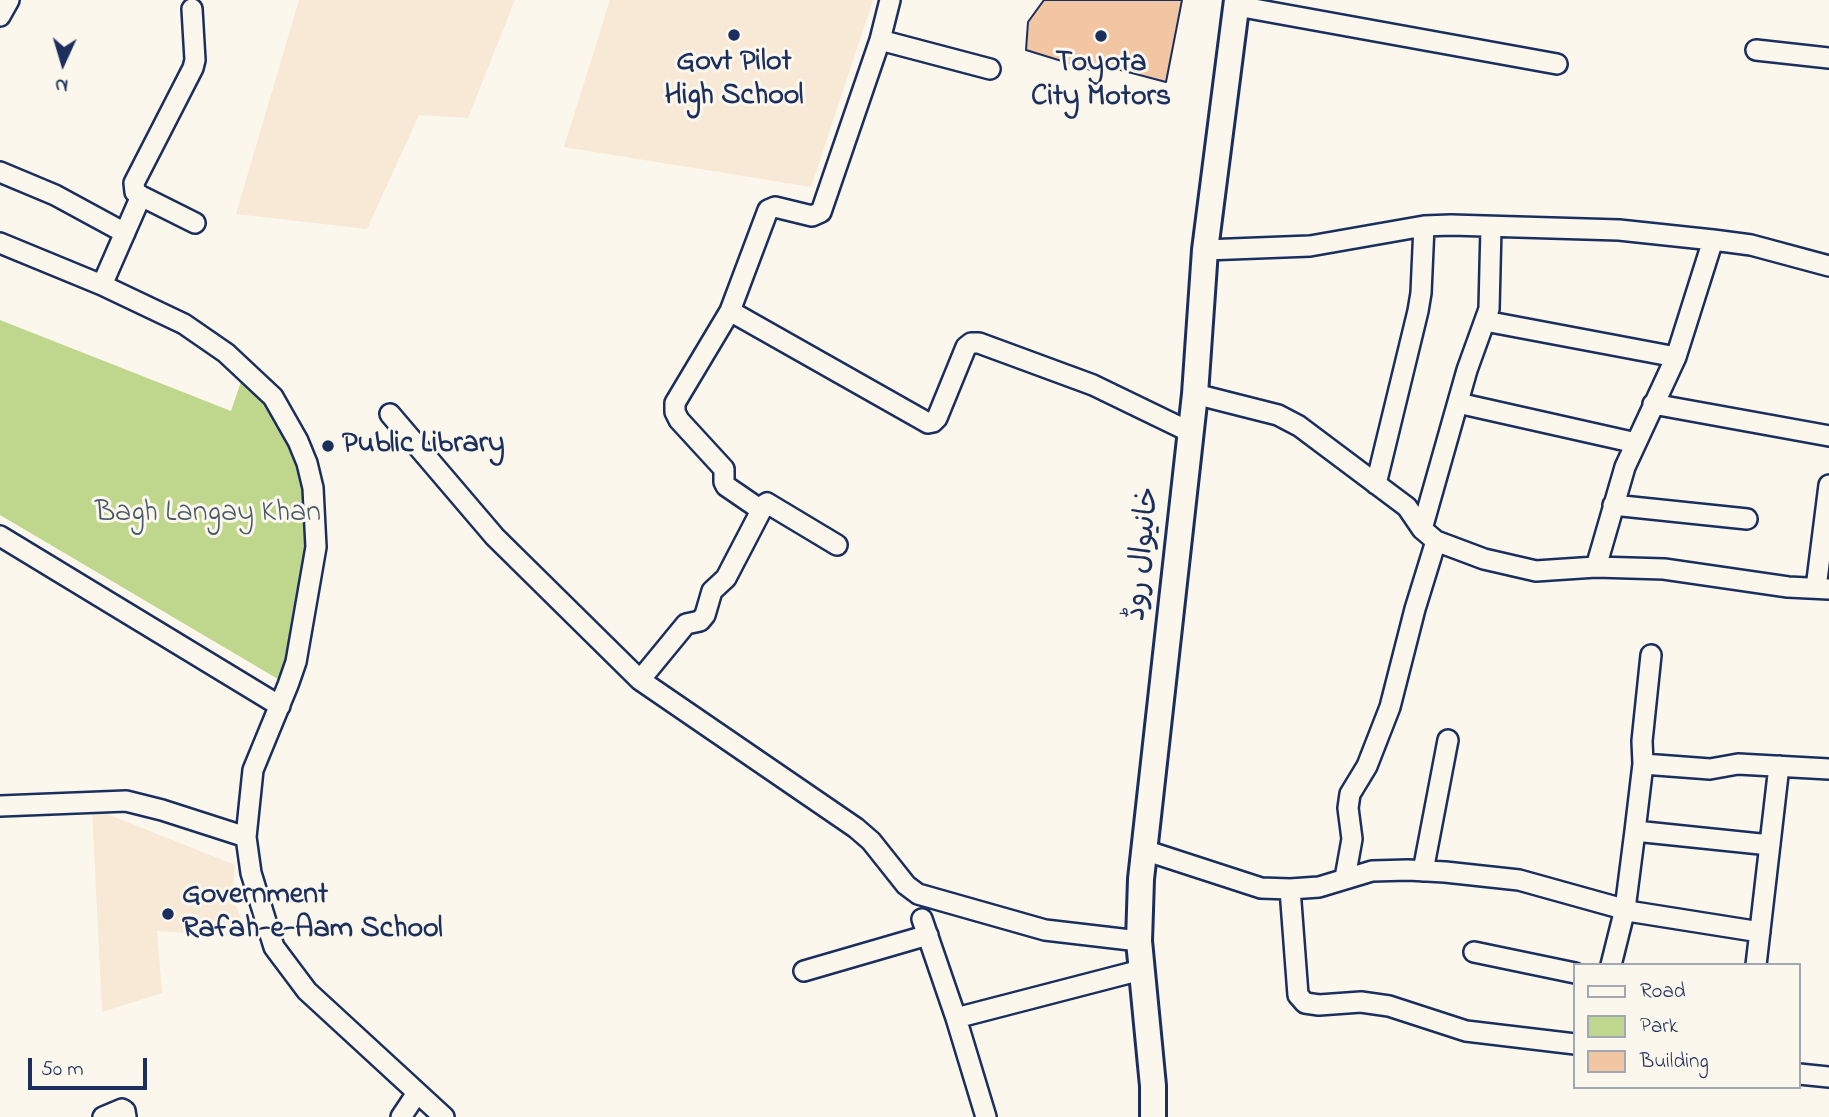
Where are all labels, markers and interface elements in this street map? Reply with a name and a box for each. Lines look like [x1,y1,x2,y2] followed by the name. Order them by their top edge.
[726,27,742,43] marker: Govt Pilot High School
[28,28,98,98] north arrow
[1093,28,1109,44] marker: Toyota City Motors
[664,46,804,116] place label: Govt Pilot High School
[1031,47,1171,118] place label: Toyota City Motors
[54,71,69,98] text: N
[342,428,505,464] place label: Public Library
[320,438,336,454] marker: Public Library
[1120,485,1170,623] street label: خانیوال روڈ
[95,497,321,533] park label: Bagh Langay Khan
[182,879,443,950] place label: Government Rafah-e-Aam School
[160,906,176,922] marker: Government Rafah-e-Aam School
[1574,963,1801,1089] legend
[1640,977,1686,1007] text: Road
[1640,1012,1678,1042] text: Park
[32,1044,150,1088] scale bar
[1640,1047,1709,1077] text: Building
[41,1055,84,1085] text: 50 m

